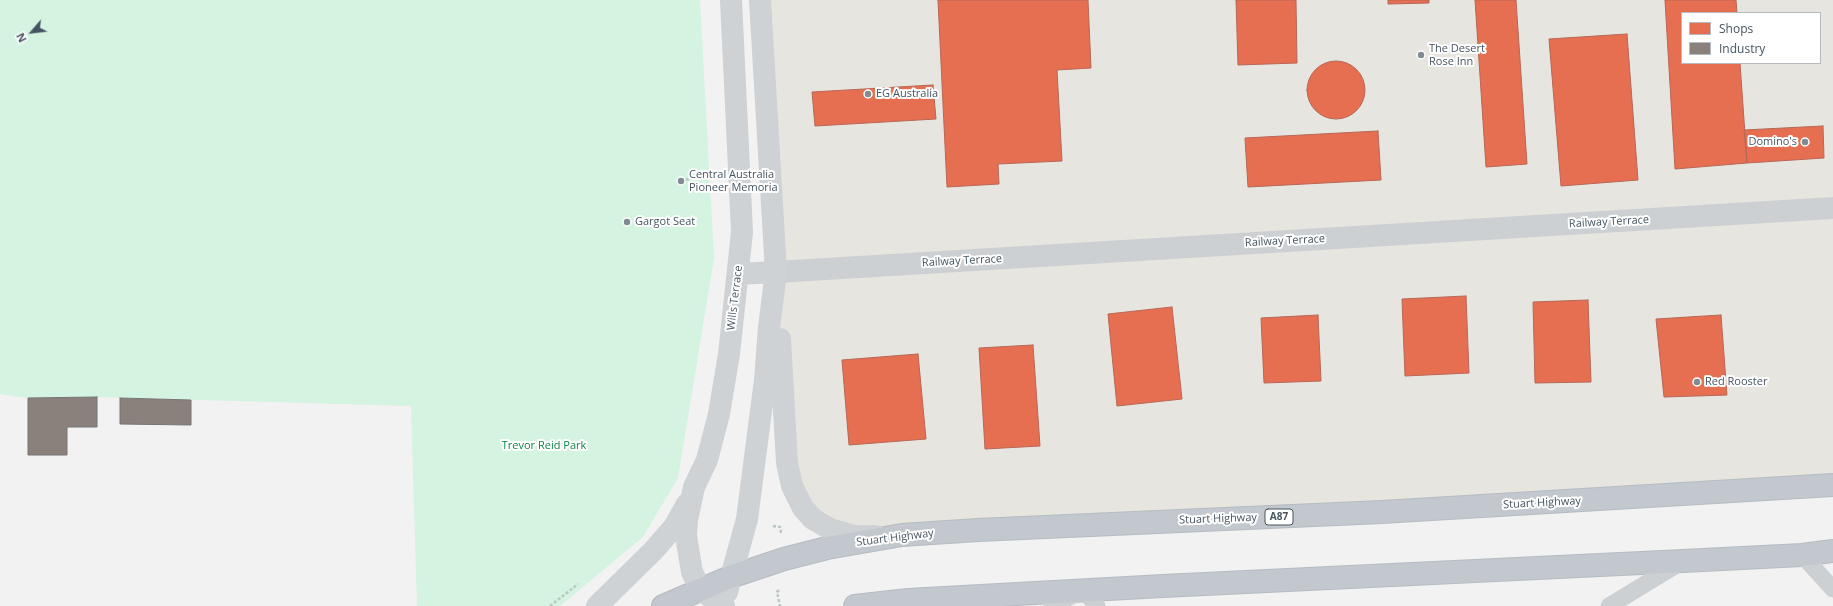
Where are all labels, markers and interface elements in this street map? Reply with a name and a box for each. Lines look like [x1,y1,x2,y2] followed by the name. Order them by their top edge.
[12,12,52,52] north arrow
[1681,12,1821,64] legend
[1719,20,1753,37] text: Shops
[12,30,30,45] text: N
[1719,40,1765,57] text: Industry
[1429,42,1485,68] place label: The Desert Rose Inn
[1416,50,1426,60] marker: The Desert Rose Inn
[876,87,938,101] place label: EG Australia
[863,89,873,99] marker: EG Australia
[1748,135,1797,149] place label: Domino's
[1800,137,1810,147] marker: Domino's
[689,168,778,194] place label: Central Australia Pioneer Memoria
[676,176,686,186] marker: Central Australia Pioneer Memoria
[1569,213,1649,231] street label: Railway Terrace
[635,215,695,229] place label: Gargot Seat
[622,217,632,227] marker: Gargot Seat
[1245,232,1325,250] street label: Railway Terrace
[922,252,1002,270] street label: Railway Terrace
[724,265,746,331] street label: Wills Terrace
[1705,375,1767,389] place label: Red Rooster
[1692,377,1702,387] marker: Red Rooster
[502,439,586,453] park label: Trevor Reid Park
[1503,494,1581,512] street label: Stuart Highway
[1265,509,1293,525] road number: A87
[1179,511,1257,527] street label: Stuart Highway
[856,527,934,549] street label: Stuart Highway

